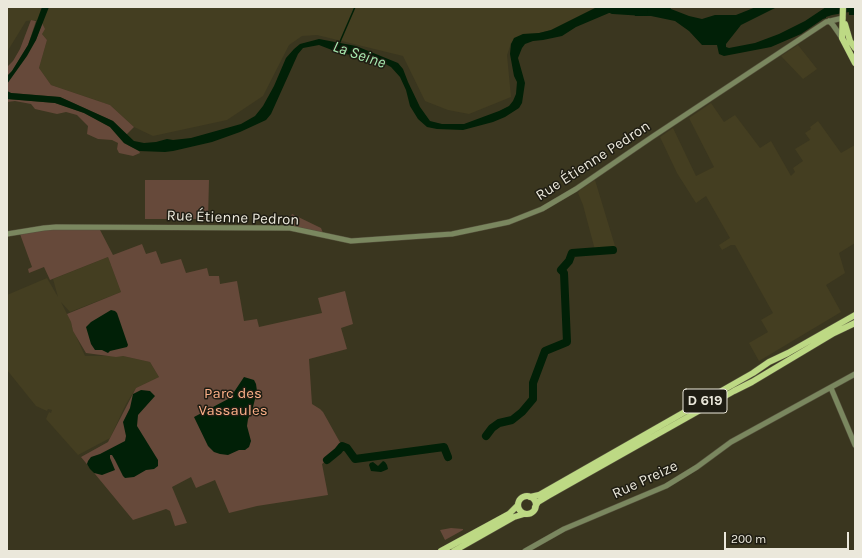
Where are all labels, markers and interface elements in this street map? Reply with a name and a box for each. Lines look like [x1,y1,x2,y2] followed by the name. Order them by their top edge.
[330,37,388,73] water label: La Seine
[532,117,654,205] street label: Rue Étienne Pedron
[166,207,300,229] street label: Rue Étienne Pedron
[198,385,268,420] park label: Parc des Vassaules
[683,389,727,413] road number: D 619
[609,457,681,503] street label: Rue Preize
[726,524,851,550] scale bar
[731,532,766,546] text: 200 m

